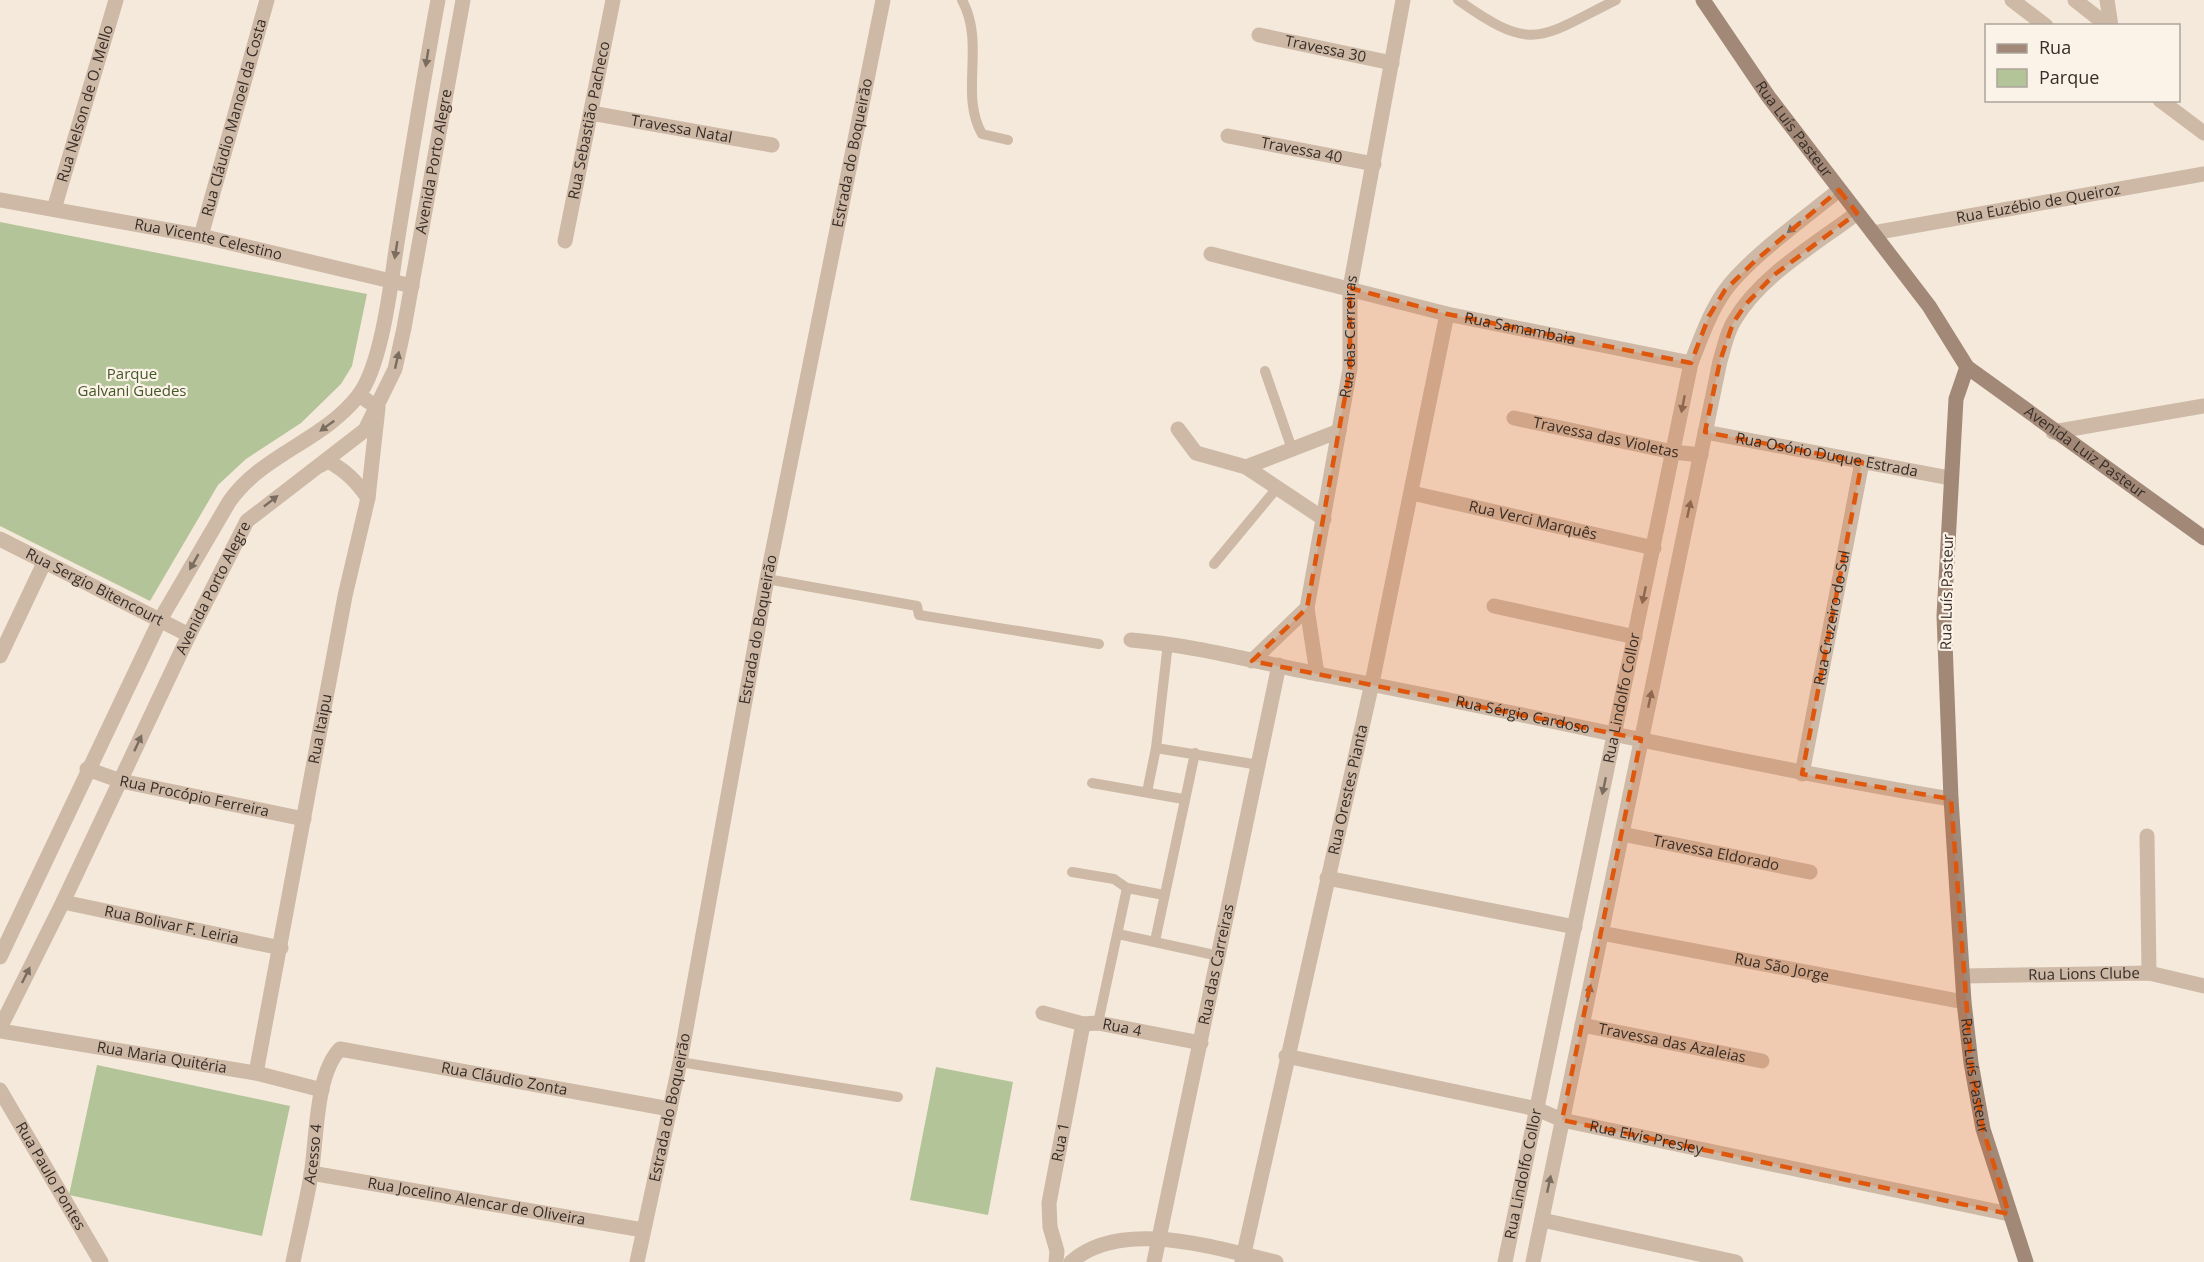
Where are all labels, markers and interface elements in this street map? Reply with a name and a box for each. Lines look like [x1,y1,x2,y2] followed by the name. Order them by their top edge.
[196,16,270,218] street label: Rua Cláudio Manoel da Costa
[52,22,117,184] street label: Rua Nelson de O. Mello
[1985,24,2180,102] legend
[1283,30,1368,66] street label: Travessa 30
[2039,35,2071,59] text: Rua
[563,39,614,201] street label: Rua Sebastião Pacheco
[423,48,432,67] one-way arrow
[2039,65,2099,89] text: Parque
[827,76,876,229] street label: Estrada do Boqueirão
[1752,77,1838,181] street label: Rua Luís Pasteur
[410,87,456,236] street label: Avenida Porto Alegre
[630,109,734,147] street label: Travessa Natal
[1259,132,1344,167] street label: Travessa 40
[1955,178,2122,227] street label: Rua Euzébio de Queiroz
[133,213,284,264] street label: Rua Vicente Celestino
[1787,220,1802,233] one-way arrow
[391,241,400,260] one-way arrow
[1334,273,1361,399] street label: Rua das Carreiras
[1463,307,1578,349] street label: Rua Samambaia
[392,350,402,369] one-way arrow
[77,363,187,400] park label: Parque Galvani Guedes
[1678,395,1687,414] one-way arrow
[2021,401,2150,502] street label: Avenida Luiz Pasteur
[1531,411,1680,462] street label: Travessa das Violetas
[320,420,336,432] one-way arrow
[1734,427,1920,481] street label: Rua Osório Duque Estrada
[263,494,279,507] one-way arrow
[1467,495,1599,544] street label: Rua Verci Marquês
[1685,499,1694,518] one-way arrow
[170,517,254,657] street label: Avenida Porto Alegre
[1935,534,1957,650] street label: Rua Luís Pasteur
[23,543,167,629] street label: Rua Sergio Bitencourt
[1808,548,1854,687] street label: Rua Cruzeiro do Sul
[734,553,781,706] street label: Estrada do Boqueirão
[189,554,200,570] one-way arrow
[1639,586,1648,605] one-way arrow
[1597,631,1644,765] street label: Rua Lindolfo Collor
[1454,690,1592,738] street label: Rua Sérgio Cardoso
[1646,690,1655,709] one-way arrow
[303,692,336,765] street label: Rua Itaipu
[1323,722,1371,857] street label: Rua Orestes Pianta
[134,735,143,752] one-way arrow
[118,770,271,821] street label: Rua Procópio Ferreira
[1599,777,1608,796] one-way arrow
[1651,830,1781,875] street label: Travessa Eldorado
[103,900,241,948] street label: Rua Bolivar F. Leiria
[1193,902,1238,1027] street label: Rua das Carreiras
[1733,948,1831,985] street label: Rua São Jorge
[2028,962,2140,984] street label: Rua Lions Clube
[22,967,31,984] one-way arrow
[1584,984,1594,1002] one-way arrow
[1101,1013,1144,1040] street label: Rua 4
[1957,1017,1995,1136] street label: Rua Luís Pasteur
[1597,1018,1748,1067] street label: Travessa das Azaleias
[644,1031,694,1184] street label: Estrada do Boqueirão
[95,1036,228,1077] street label: Rua Maria Quitéria
[440,1057,569,1099] street label: Rua Cláudio Zonta
[1499,1107,1546,1241] street label: Rua Lindolfo Collor
[1588,1115,1706,1159] street label: Rua Elvis Presley
[12,1118,91,1233] street label: Rua Paulo Pontes
[1046,1121,1073,1163] street label: Rua 1
[299,1122,325,1186] street label: Acesso 4
[366,1172,587,1229] street label: Rua Jocelino Alencar de Oliveira
[1545,1174,1554,1193] one-way arrow

